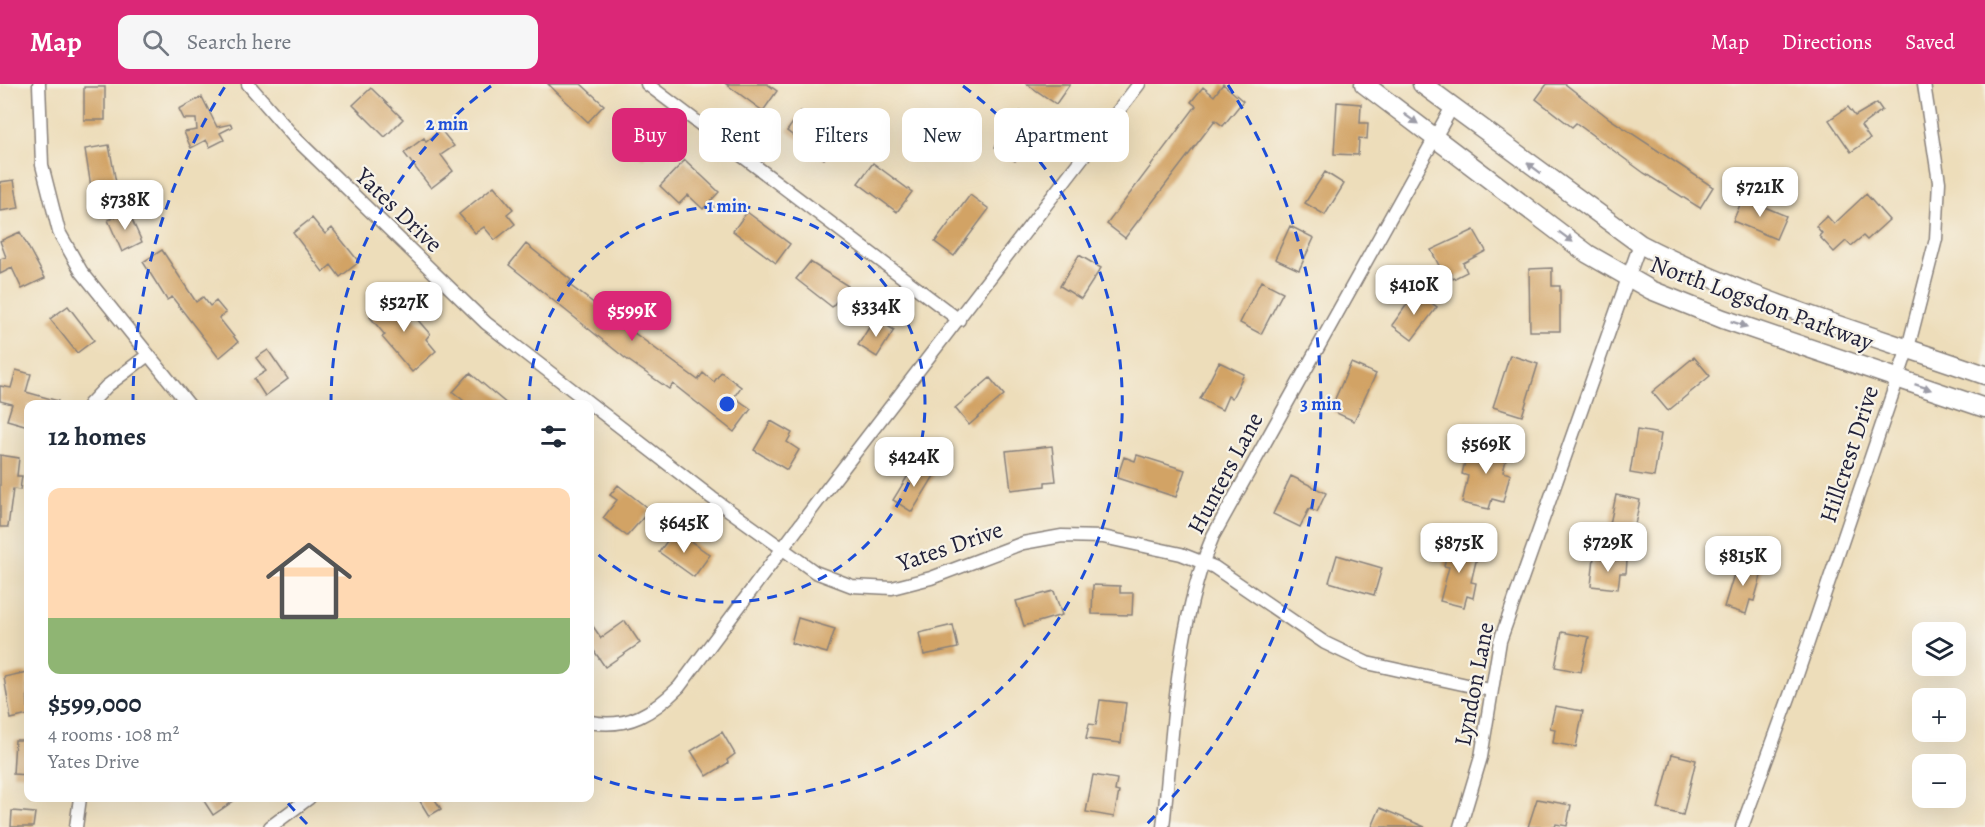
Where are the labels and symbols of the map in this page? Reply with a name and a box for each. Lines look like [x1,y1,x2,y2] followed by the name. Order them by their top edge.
[426,112,468,136] text: 2 min
[1402,113,1418,125] one-way arrow
[348,160,450,260] street label: Yates Drive
[1527,163,1542,175] one-way arrow
[1718,167,1802,218] pin: $721K
[83,180,167,231] pin: $738K
[707,194,747,218] text: 1 min
[1558,230,1574,243] one-way arrow
[1646,248,1878,358] street label: North Logsdon Parkway
[1372,265,1456,316] pin: $410K
[362,282,446,333] pin: $527K
[834,287,918,338] pin: $334K
[590,291,674,342] pin: $599K
[1730,320,1748,330] one-way arrow
[1812,381,1886,527] street label: Hillcrest Drive
[1915,383,1933,393] one-way arrow
[1300,392,1342,416] text: 3 min
[717,394,737,414] centre of rings
[1179,406,1271,540] street label: Hunters Lane
[1444,424,1528,475] pin: $569K
[872,437,956,488] pin: $424K
[642,503,726,554] pin: $645K
[892,513,1007,579] street label: Yates Drive
[1566,522,1650,573] pin: $729K
[1417,523,1501,574] pin: $875K
[1701,536,1785,587] pin: $815K
[1446,619,1502,749] street label: Lyndon Lane

